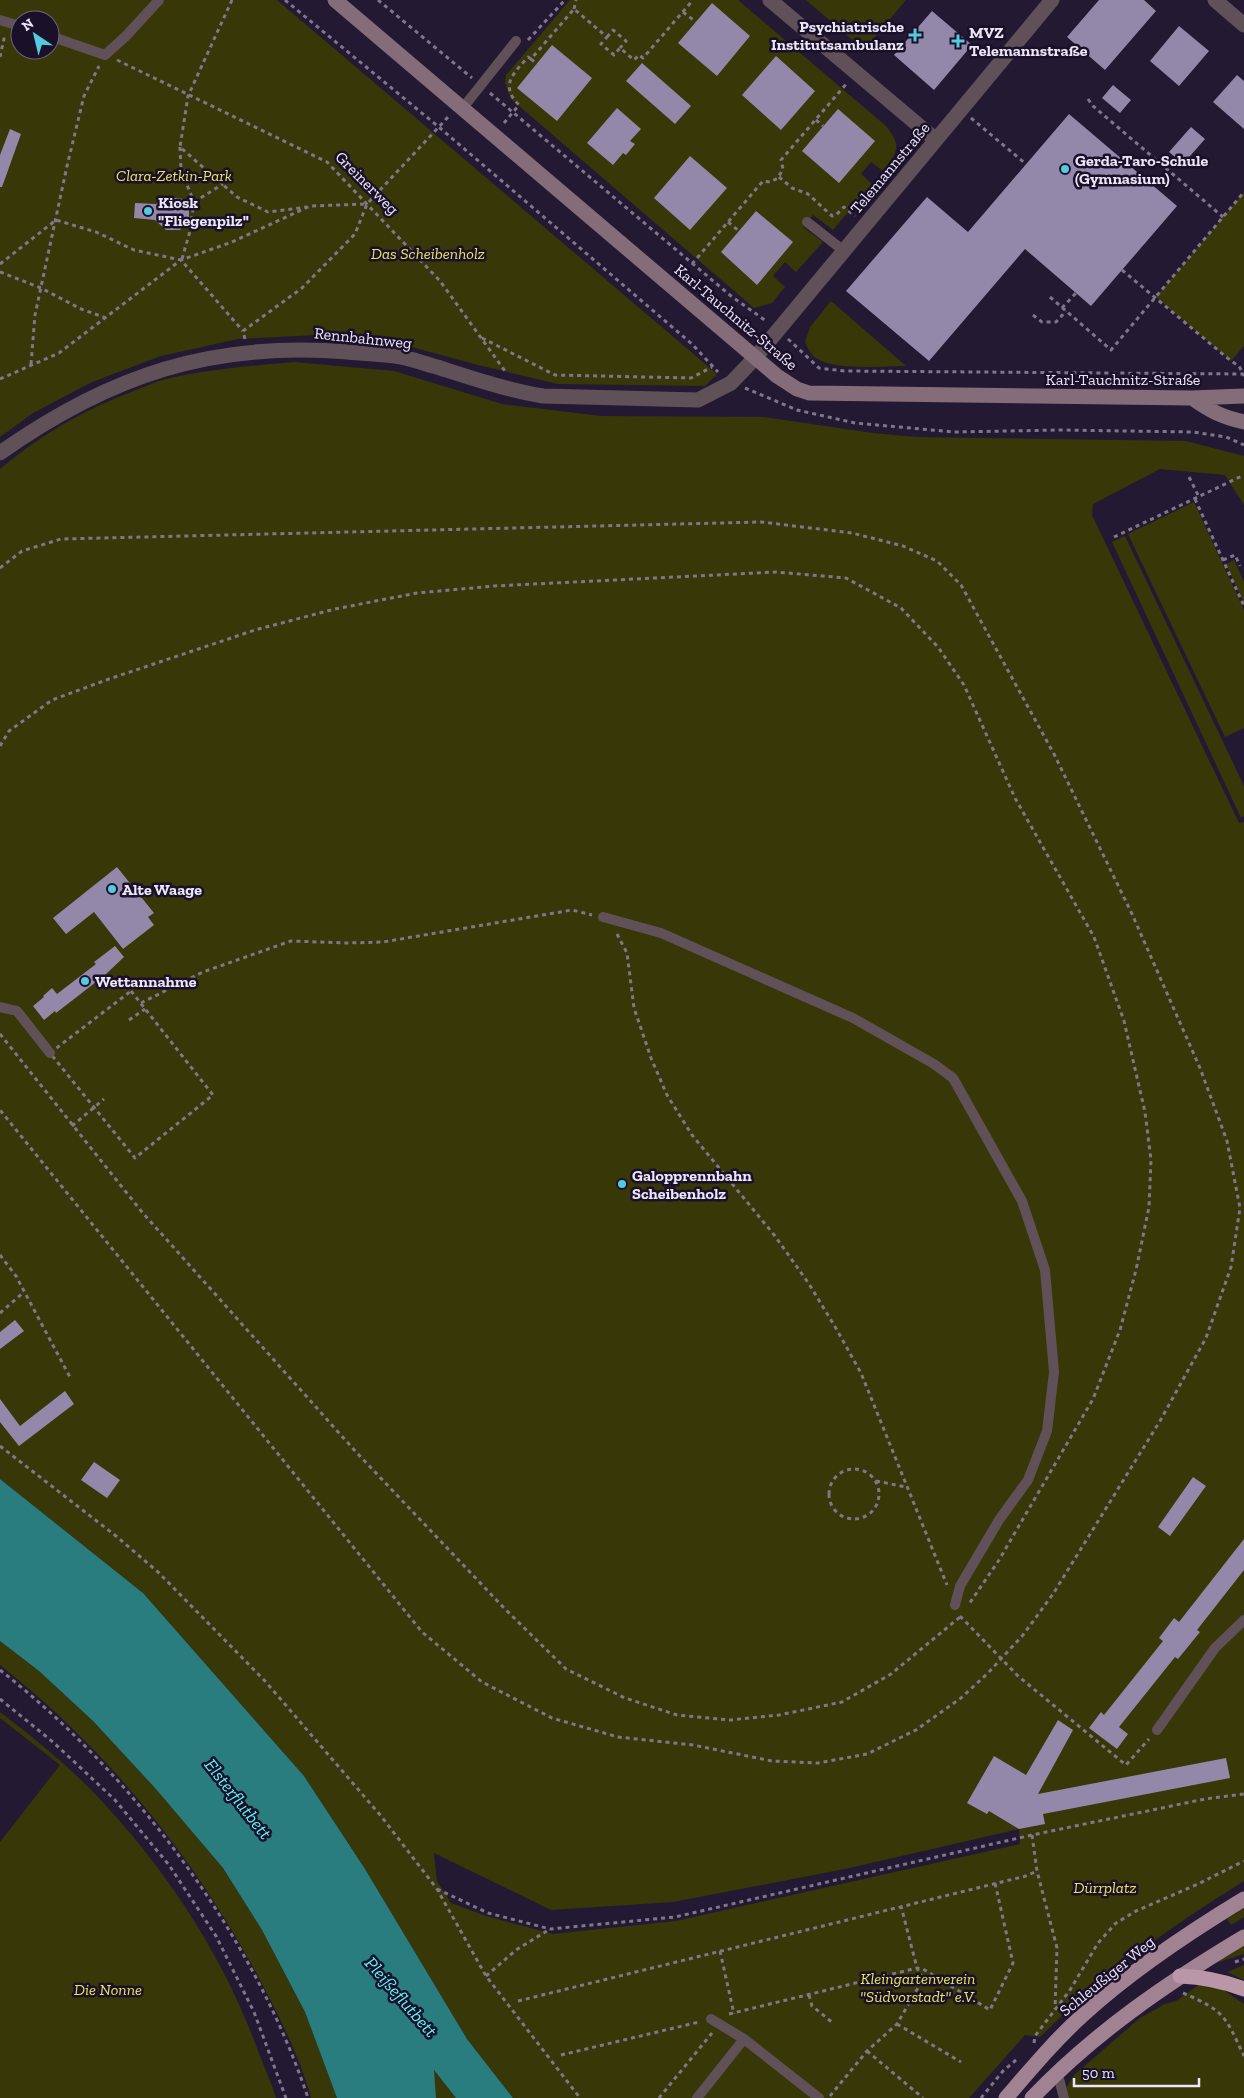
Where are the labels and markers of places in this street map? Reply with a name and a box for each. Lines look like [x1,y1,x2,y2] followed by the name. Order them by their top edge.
[771,17,904,54] place label: Psychiatrische Institutsambulanz
[969,23,1088,60] place label: MVZ Telemannstraße
[908,28,922,42] marker: Psychiatrische Institutsambulanz
[951,34,965,48] marker: MVZ Telemannstraße
[1075,151,1209,188] place label: Gerda-Taro-Schule (Gymnasium)
[1059,163,1071,175] marker: Gerda-Taro-Schule (Gymnasium)
[158,193,249,230] place label: Kiosk "Fliegenpilz"
[142,205,154,217] marker: Kiosk "Fliegenpilz"
[122,880,202,899] place label: Alte Waage
[106,883,118,895] marker: Alte Waage
[95,972,197,991] place label: Wettannahme
[79,975,91,987] marker: Wettannahme
[632,1166,752,1203] place label: Galopprennbahn Scheibenholz
[616,1178,628,1190] marker: Galopprennbahn Scheibenholz

